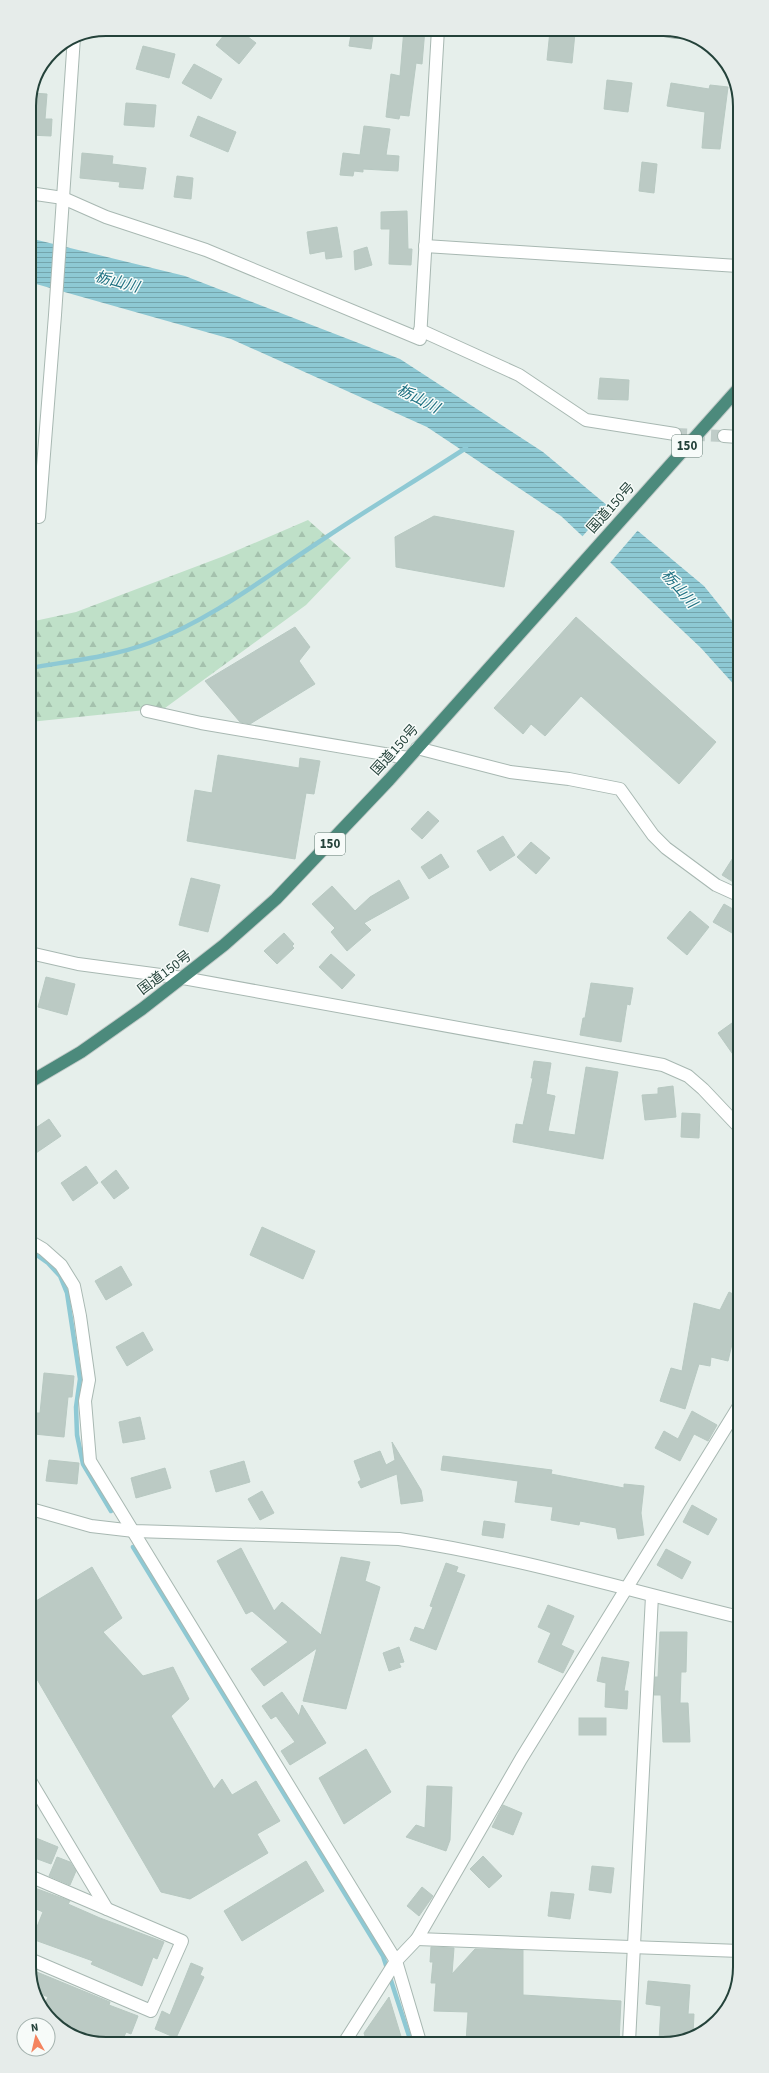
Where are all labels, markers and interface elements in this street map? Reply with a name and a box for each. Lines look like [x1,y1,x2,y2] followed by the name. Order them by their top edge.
[93,266,143,298] water label: 栃山川
[393,379,445,419] water label: 栃山川
[672,435,702,457] road number: 150
[583,478,639,538] street label: 国道150号
[656,565,703,614] water label: 栃山川
[367,720,423,780] street label: 国道150号
[315,833,345,855] road number: 150
[134,946,196,1000] street label: 国道150号
[16,2017,56,2057] north arrow
[30,2020,39,2036] text: N

